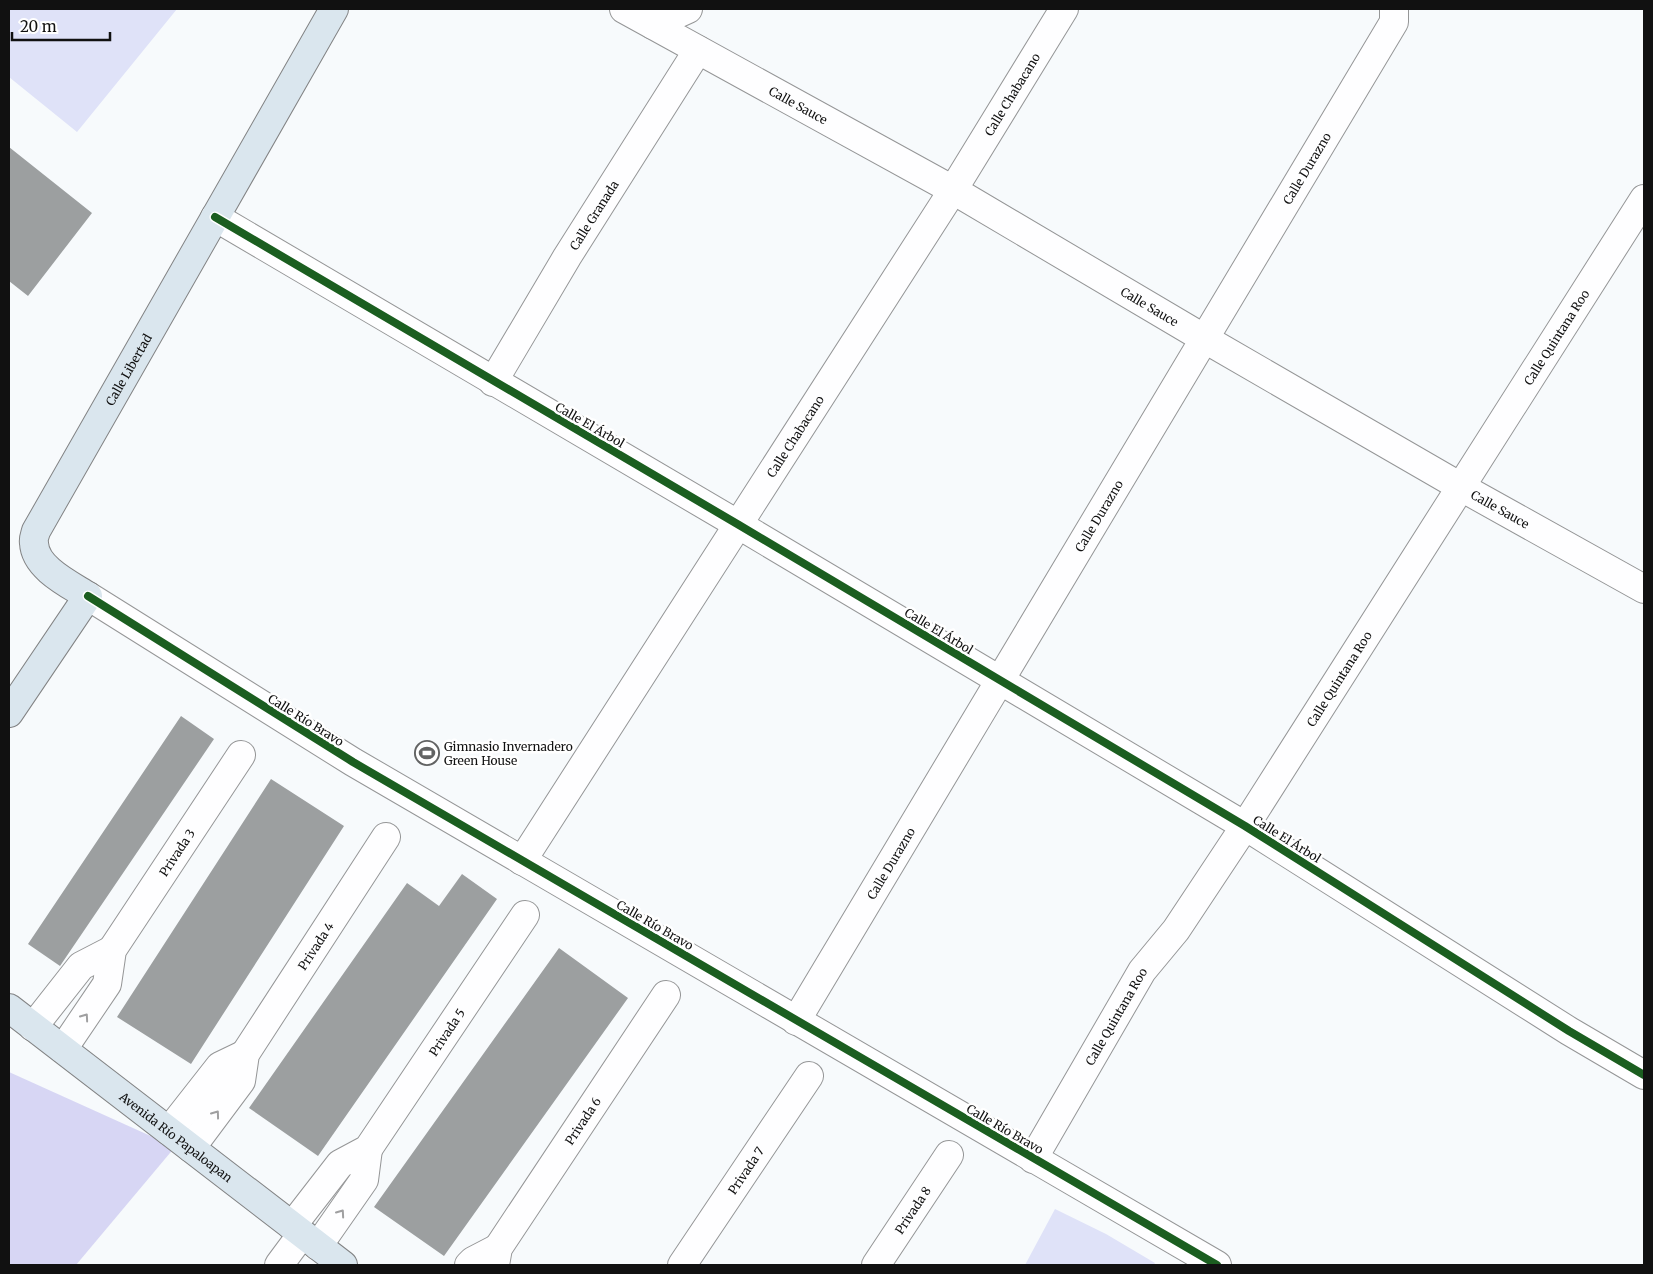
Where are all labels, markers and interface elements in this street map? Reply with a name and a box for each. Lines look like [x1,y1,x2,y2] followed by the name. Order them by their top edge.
[12,10,110,42] scale bar
[20,17,57,36] text: 20 m
[981,50,1043,138] street label: Calle Chabacano
[767,83,830,127] street label: Calle Sauce
[1279,130,1334,207] street label: Calle Durazno
[566,177,621,253] street label: Calle Granada
[1118,283,1181,329] street label: Calle Sauce
[1520,287,1592,387] street label: Calle Quintana Roo
[102,331,154,408] street label: Calle Libertad
[763,392,827,480] street label: Calle Chabacano
[553,399,627,451] street label: Calle El Árbol
[1071,477,1126,554] street label: Calle Durazno
[1469,487,1532,531] street label: Calle Sauce
[902,605,976,657] street label: Calle El Árbol
[1303,628,1375,729] street label: Calle Quintana Roo
[265,691,347,749] street label: Calle Río Bravo
[444,739,573,768] place label: Gimnasio Invernadero Green House
[414,740,440,766] sports icon: Gimnasio Invernadero Green House
[1250,812,1324,866] street label: Calle El Árbol
[863,825,918,902] street label: Calle Durazno
[156,826,198,879] street label: Privada 3
[614,897,696,953] street label: Calle Río Bravo
[294,918,337,973] street label: Privada 4
[1082,965,1150,1068] street label: Calle Quintana Roo
[425,1006,468,1059] street label: Privada 5
[79,1013,88,1023] one-way arrow
[116,1088,236,1185] street label: Avenida Río Papaloapan
[561,1094,604,1147] street label: Privada 6
[964,1101,1046,1157] street label: Calle Río Bravo
[210,1111,219,1120] one-way arrow
[724,1144,767,1197] street label: Privada 7
[891,1183,934,1237] street label: Privada 8
[335,1209,344,1219] one-way arrow

